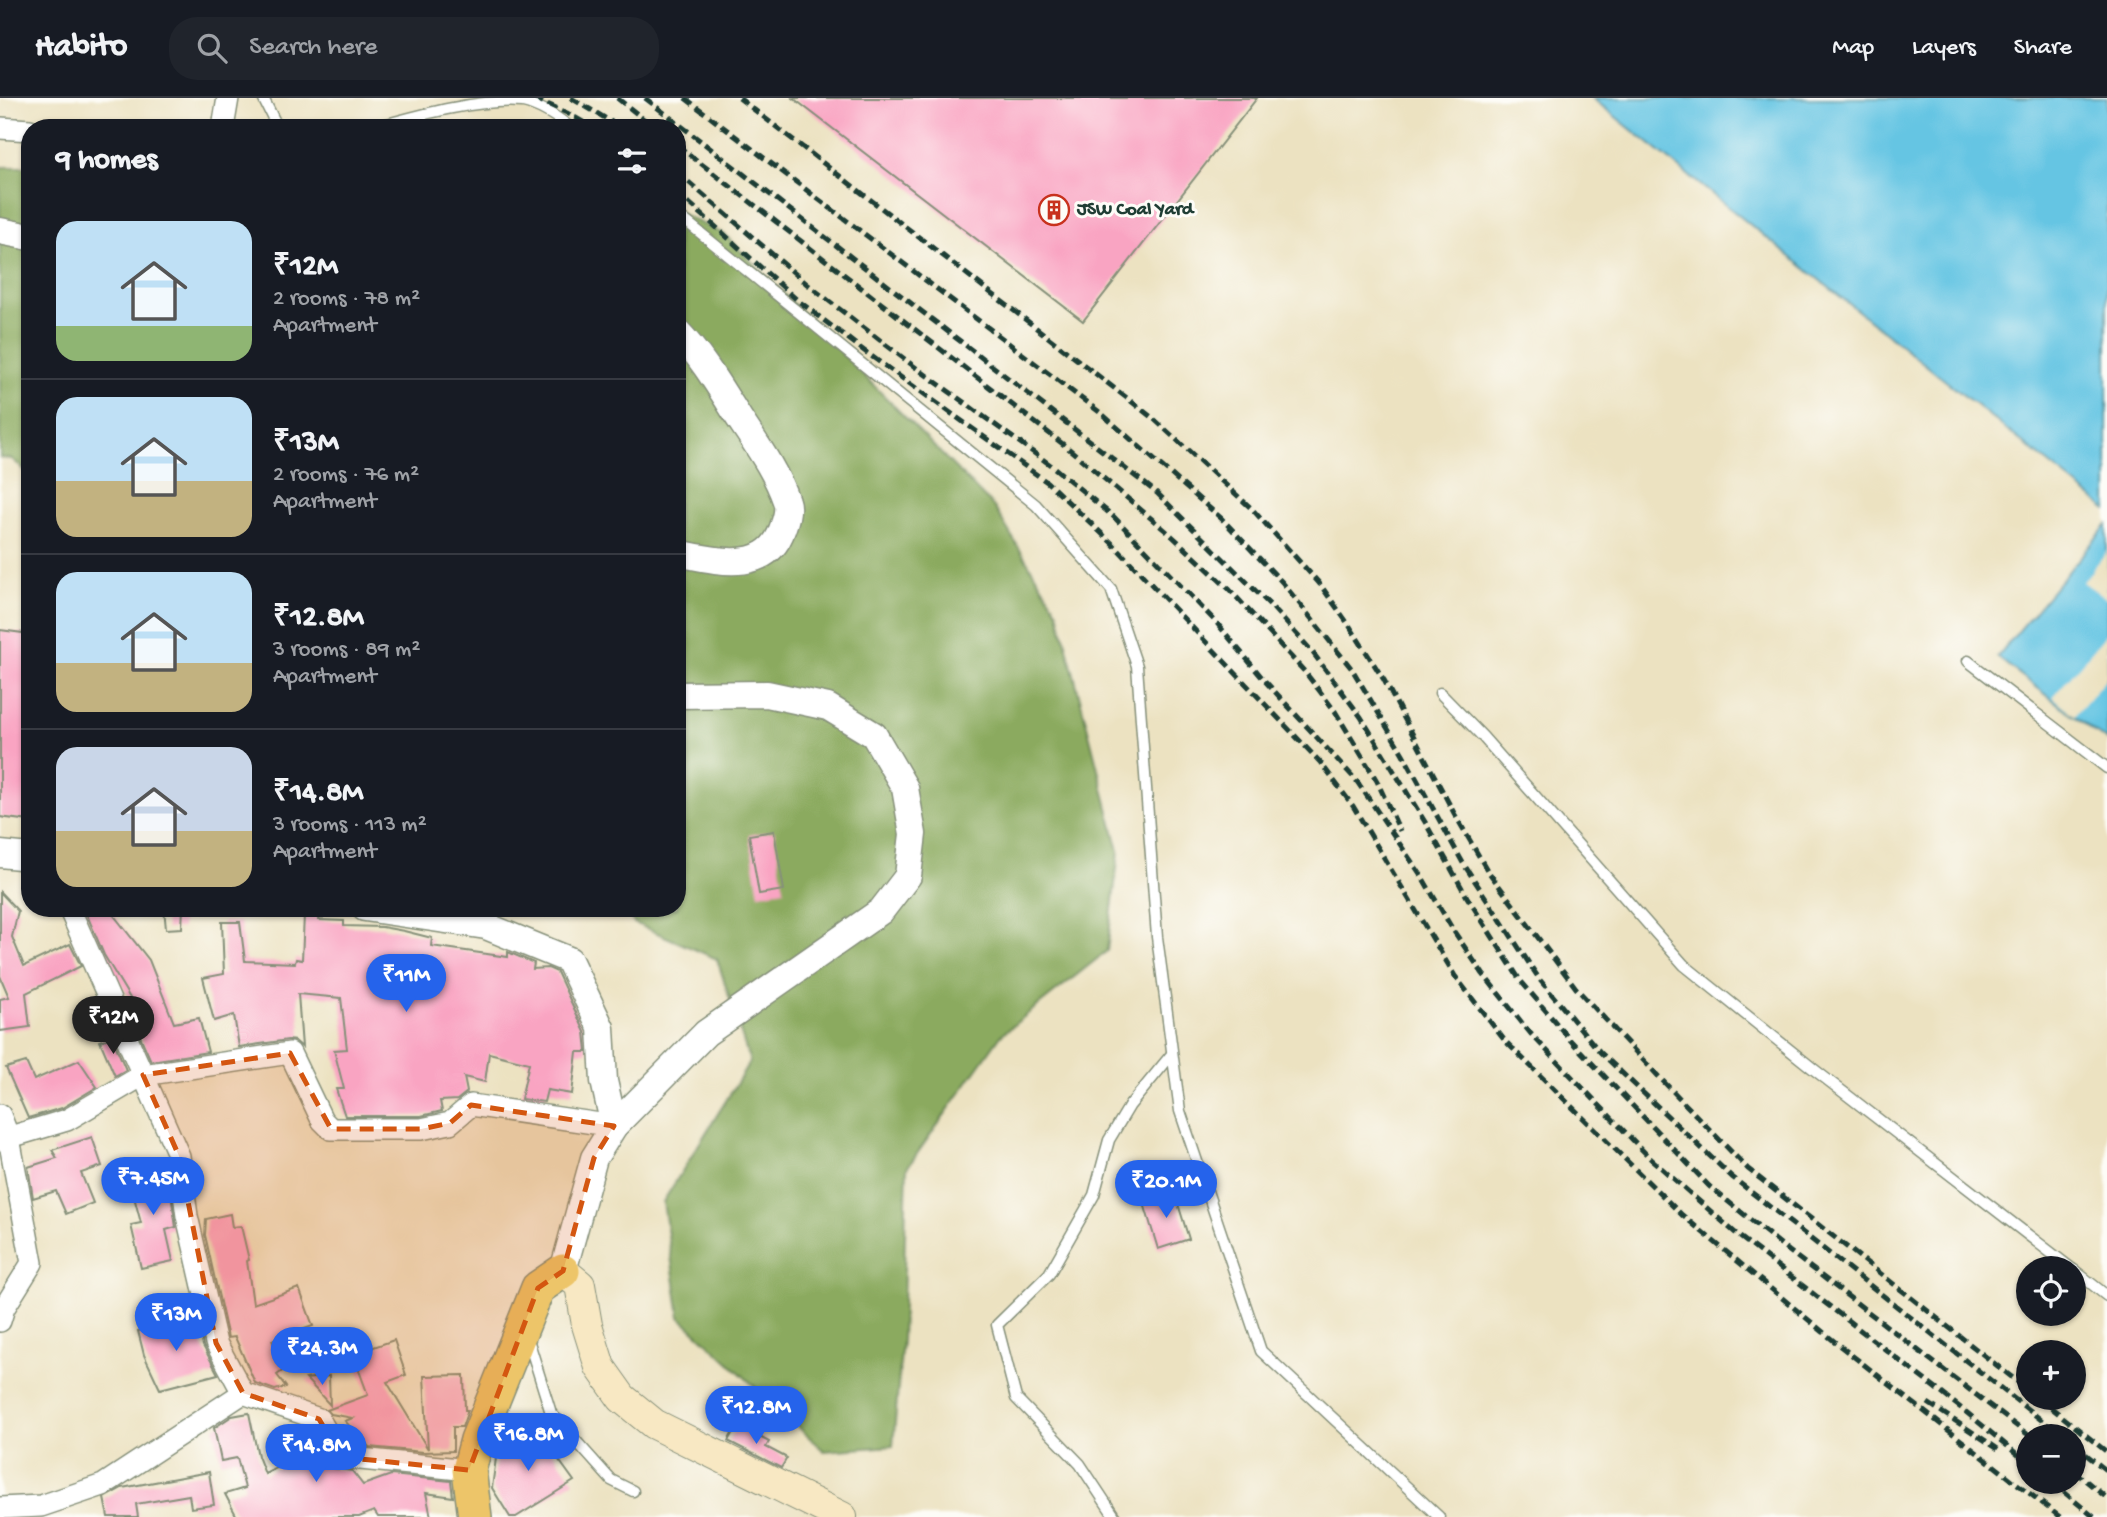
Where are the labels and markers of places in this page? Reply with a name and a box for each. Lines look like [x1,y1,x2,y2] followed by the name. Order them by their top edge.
[1037,193,1071,227] building icon: JSW Coal Yard
[1076,199,1195,222] place label: JSW Coal Yard
[365,954,447,1014] pin: ₹11M
[72,996,154,1056] pin: ₹12M
[96,1158,210,1217] pin: ₹7.45M
[1109,1160,1223,1220] pin: ₹20.1M
[135,1294,217,1353] pin: ₹13M
[265,1328,379,1387] pin: ₹24.3M
[699,1386,813,1446] pin: ₹12.8M
[471,1414,585,1473] pin: ₹16.8M
[259,1424,373,1484] pin: ₹14.8M

